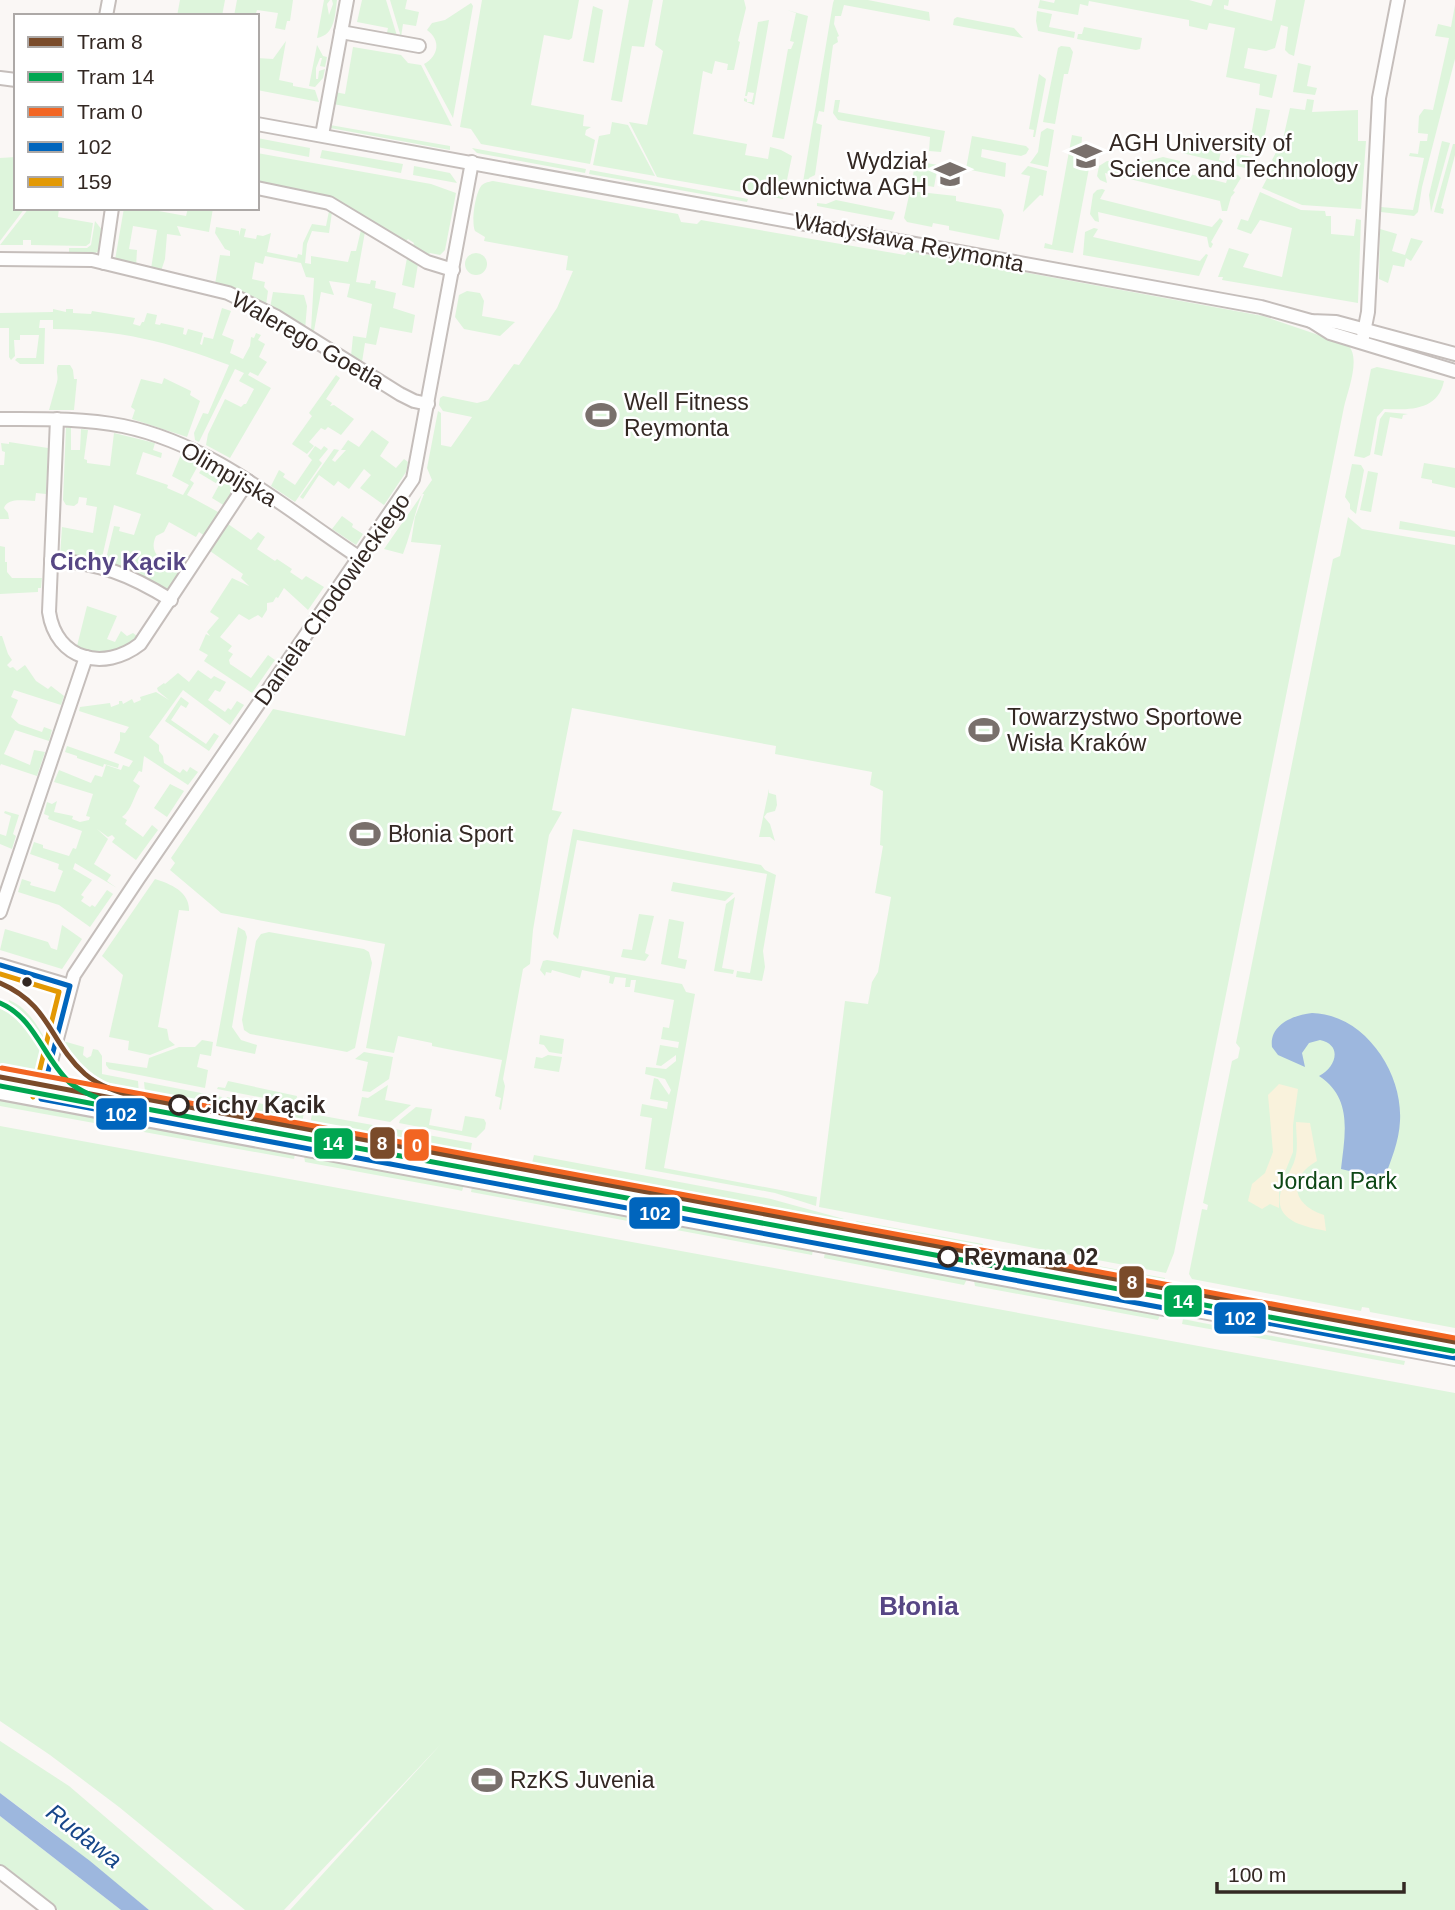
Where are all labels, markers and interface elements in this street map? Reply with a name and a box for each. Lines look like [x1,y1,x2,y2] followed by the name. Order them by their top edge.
[14,14,259,210] legend
[77,30,143,53] text: Tram 8
[77,65,155,88] text: Tram 14
[77,100,143,123] text: Tram 0
[1109,130,1358,182] place label: AGH University of Science and Technology
[77,135,112,158] text: 102
[1069,139,1103,173] school or university icon: AGH University of Science and Technology
[742,148,927,200] place label: Wydział Odlewnictwa AGH
[933,157,967,191] school or university icon: Wydział Odlewnictwa AGH
[77,170,112,193] text: 159
[792,207,1026,277] street label: Władysława Reymonta
[227,286,389,394] street label: Walerego Goetla
[624,389,749,441] place label: Well Fitness Reymonta
[584,398,618,432] sports icon: Well Fitness Reymonta
[177,436,282,512] street label: Olimpijska
[249,488,415,710] street label: Daniela Chodowieckiego
[50,548,187,575] district label: Cichy Kącik
[1007,704,1242,756] place label: Towarzystwo Sportowe Wisła Kraków
[967,713,1001,747] sports icon: Towarzystwo Sportowe Wisła Kraków
[348,817,382,851] sports icon: Błonia Sport
[388,821,514,847] place label: Błonia Sport
[20,975,34,989] unlabelled marker
[195,1092,326,1118] place label: Cichy Kącik
[169,1095,189,1115] marker: Cichy Kącik
[95,1097,148,1131] line badge: 102
[105,1104,137,1125] text: 102
[369,1126,396,1160] line badge: 8
[313,1127,354,1160] line badge: 14
[403,1128,430,1162] line badge: 0
[322,1133,344,1154] text: 14
[377,1133,387,1154] text: 8
[412,1135,422,1156] text: 0
[1273,1168,1397,1194] park label: Jordan Park
[628,1196,681,1230] line badge: 102
[639,1203,671,1224] text: 102
[964,1244,1098,1270] place label: Reymana 02
[938,1247,958,1267] marker: Reymana 02
[1118,1265,1145,1299] line badge: 8
[1127,1272,1137,1293] text: 8
[1163,1284,1203,1318] line badge: 14
[1172,1291,1194,1312] text: 14
[1213,1301,1267,1335] line badge: 102
[1224,1308,1256,1329] text: 102
[879,1591,959,1621] district label: Błonia
[470,1763,504,1797] sports icon: RzKS Juvenia
[510,1767,655,1793] place label: RzKS Juvenia
[41,1798,127,1873] water label: Rudawa
[1217,1850,1404,1894] scale bar
[1228,1863,1286,1886] text: 100 m

